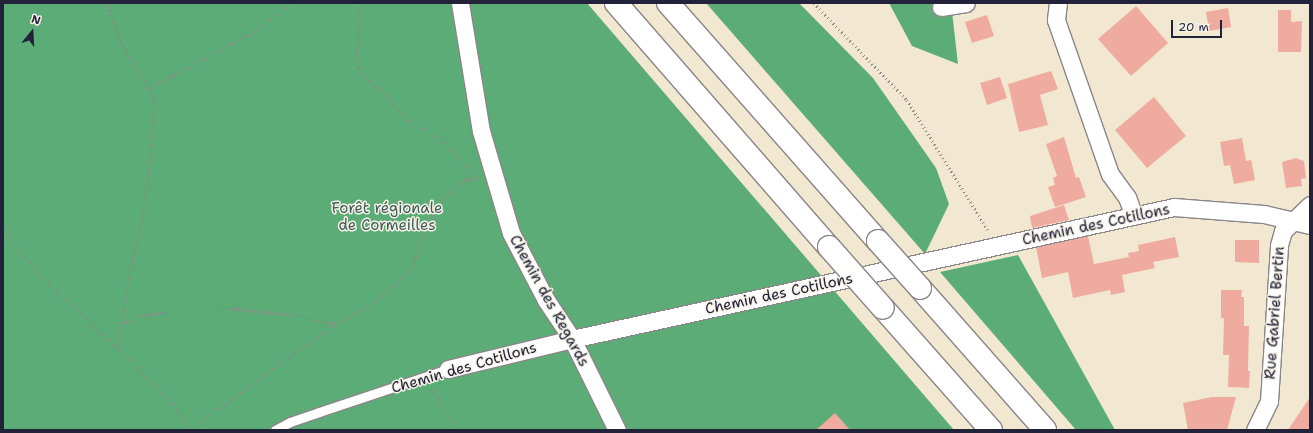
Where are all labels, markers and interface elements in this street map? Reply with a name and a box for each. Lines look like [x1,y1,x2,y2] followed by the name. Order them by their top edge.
[12,12,52,52] north arrow
[29,12,42,29] text: N
[1173,12,1224,38] scale bar
[1178,19,1209,35] text: 20 m
[331,199,443,234] park label: Forêt régionale de Cormeilles
[1021,201,1171,249] street label: Chemin des Cotillons
[505,232,593,370] street label: Chemin des Regards
[1261,246,1289,380] street label: Rue Gabriel Bertin
[704,270,854,318] street label: Chemin des Cotillons
[389,339,539,397] street label: Chemin des Cotillons

